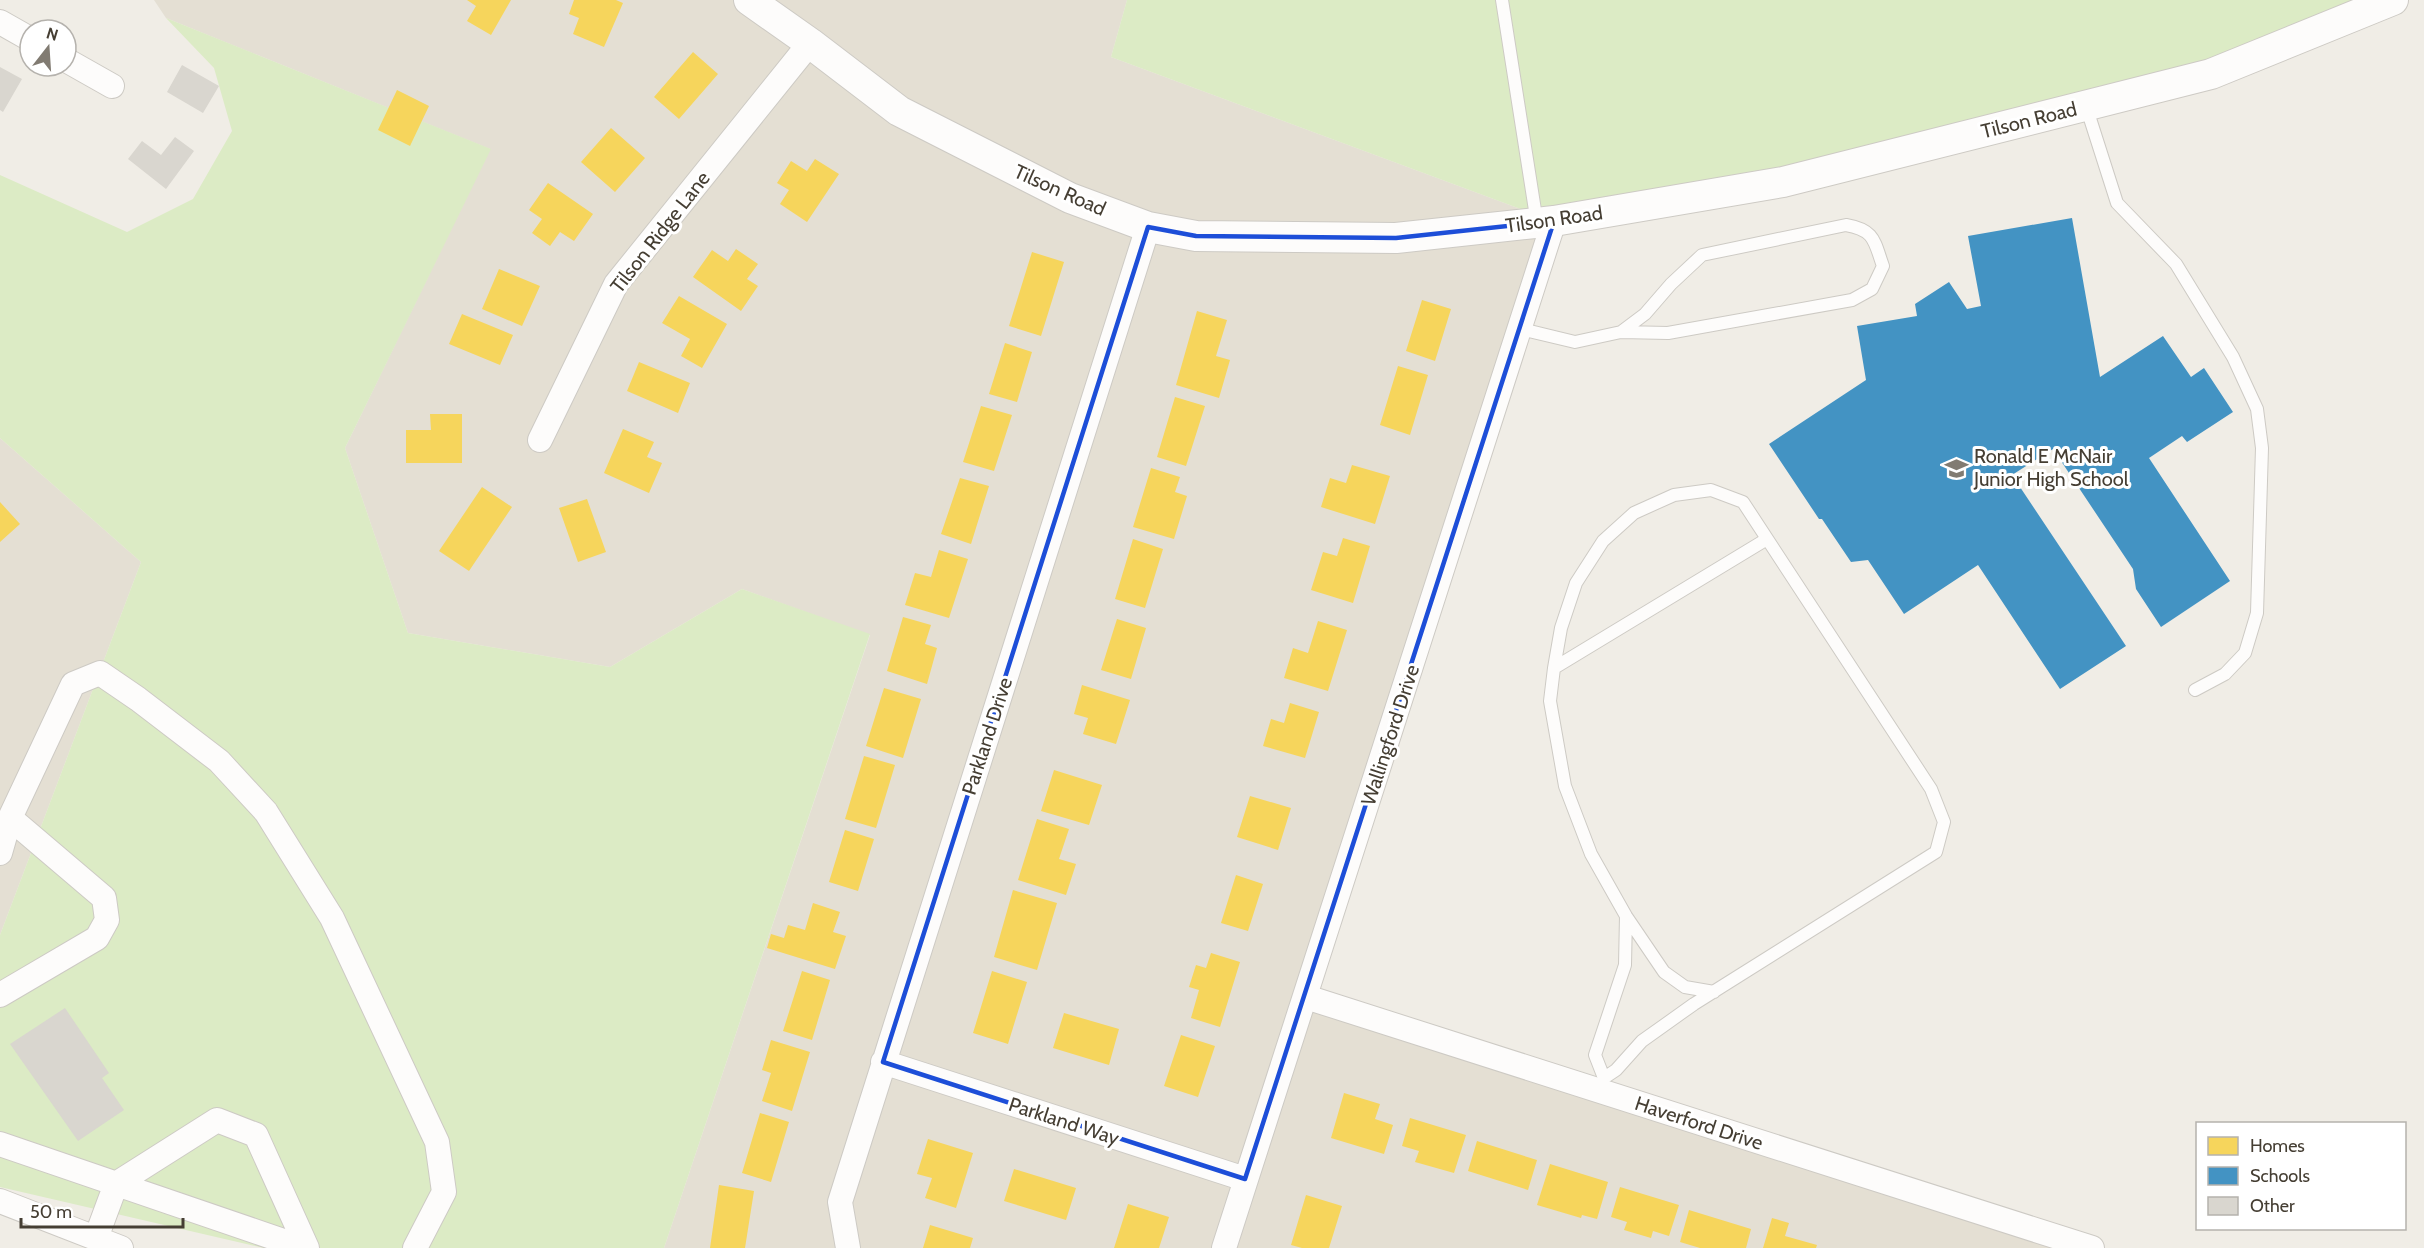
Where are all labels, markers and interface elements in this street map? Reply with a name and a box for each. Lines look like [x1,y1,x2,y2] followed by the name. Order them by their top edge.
[18,18,78,78] north arrow
[44,23,60,45] text: N
[1979,97,2079,143] street label: Tilson Road
[1010,159,1110,221] street label: Tilson Road
[605,167,715,297] street label: Tilson Ridge Lane
[1504,200,1604,238] street label: Tilson Road
[1973,444,2129,491] place label: Ronald E McNair Junior High School
[1943,455,1969,481] school or university icon: Ronald E McNair Junior High School
[1356,662,1424,808] street label: Wallingford Drive
[957,674,1017,798] street label: Parkland Drive
[1632,1091,1766,1155] street label: Haverford Drive
[1006,1092,1122,1150] street label: Parkland Way
[2196,1122,2406,1230] legend
[2250,1135,2305,1157] text: Homes
[2250,1165,2310,1187] text: Schools
[21,1191,183,1229] scale bar
[2250,1195,2295,1217] text: Other
[30,1201,72,1223] text: 50 m

